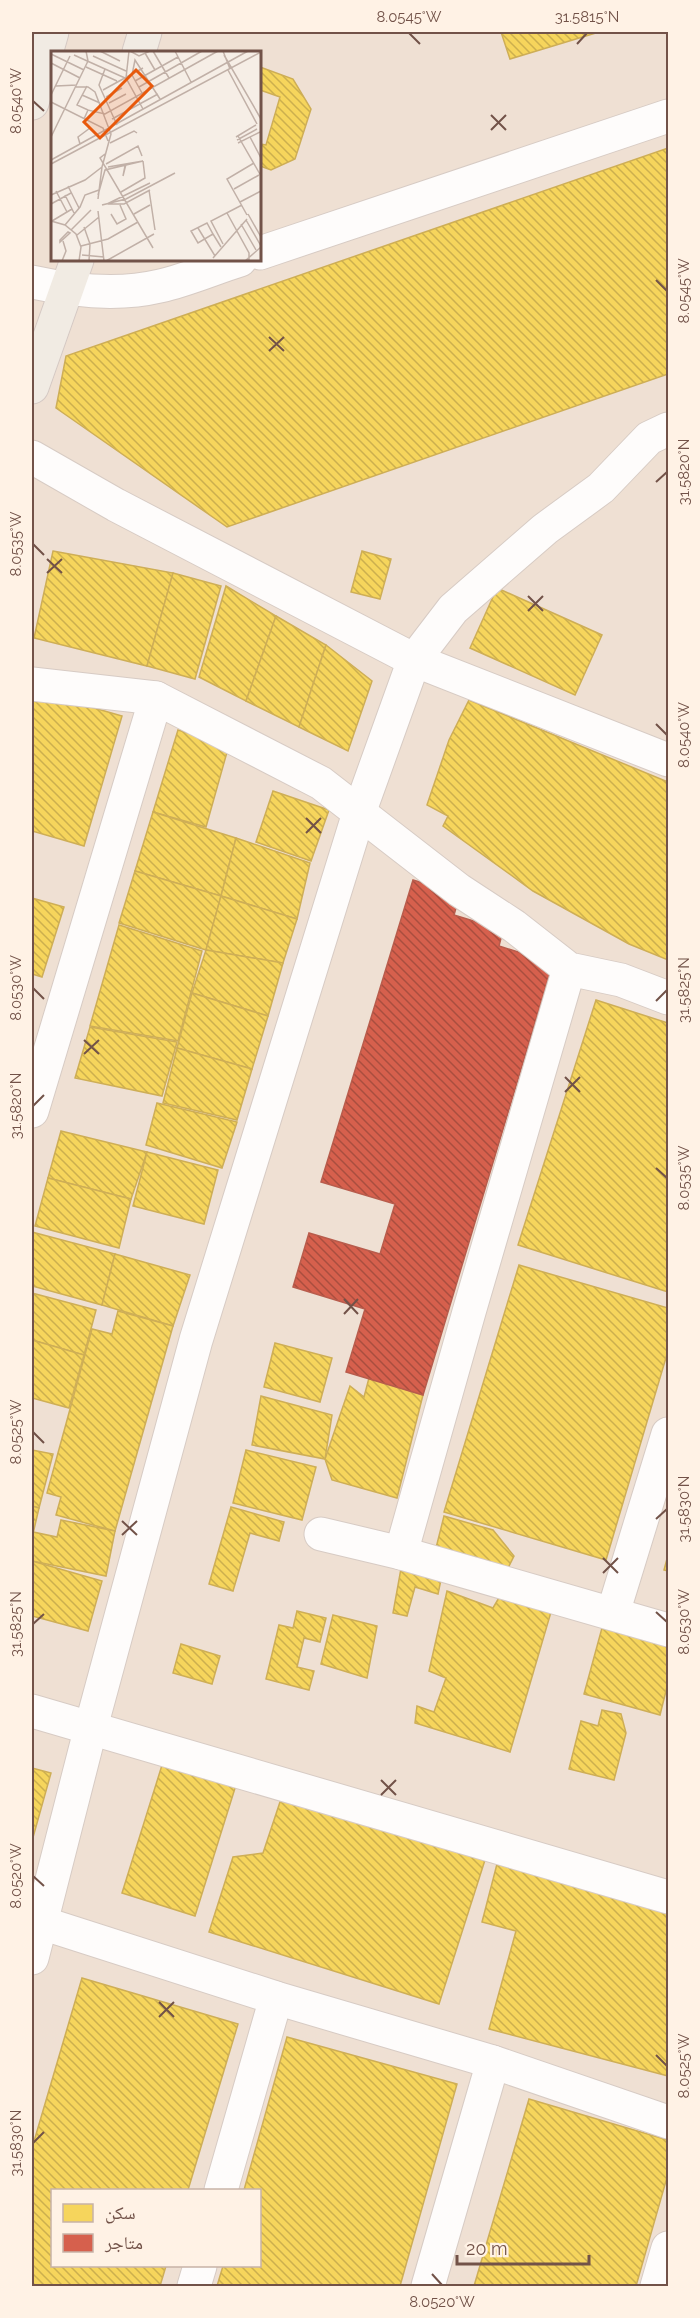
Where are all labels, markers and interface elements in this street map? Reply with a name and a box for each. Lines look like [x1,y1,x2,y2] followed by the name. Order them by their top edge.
[376,8,442,26] text: 8.0545°W
[555,8,619,26] text: 31.5815°N
[51,51,261,261] inset map
[7,68,25,134] text: 8.0540°W
[675,258,693,324] text: 8.0545°W
[675,439,693,505] text: 31.5820°N
[7,511,25,576] text: 8.0535°W
[675,702,693,768] text: 8.0540°W
[7,955,25,1021] text: 8.0530°W
[675,957,693,1023] text: 31.5825°N
[7,1073,25,1139] text: 31.5820°N
[675,1145,693,1210] text: 8.0535°W
[7,1399,25,1464] text: 8.0525°W
[675,1476,693,1542] text: 31.5830°N
[675,1589,693,1655] text: 8.0530°W
[7,1591,25,1657] text: 31.5825°N
[7,1843,25,1909] text: 8.0520°W
[675,2033,693,2098] text: 8.0525°W
[7,2110,25,2176] text: 31.5830°N
[51,2189,261,2267] legend
[105,2202,136,2224] text: سكن
[457,2228,589,2266] scale bar
[104,2232,143,2253] text: متاجر
[466,2238,508,2259] text: 20 m
[409,2293,475,2311] text: 8.0520°W

